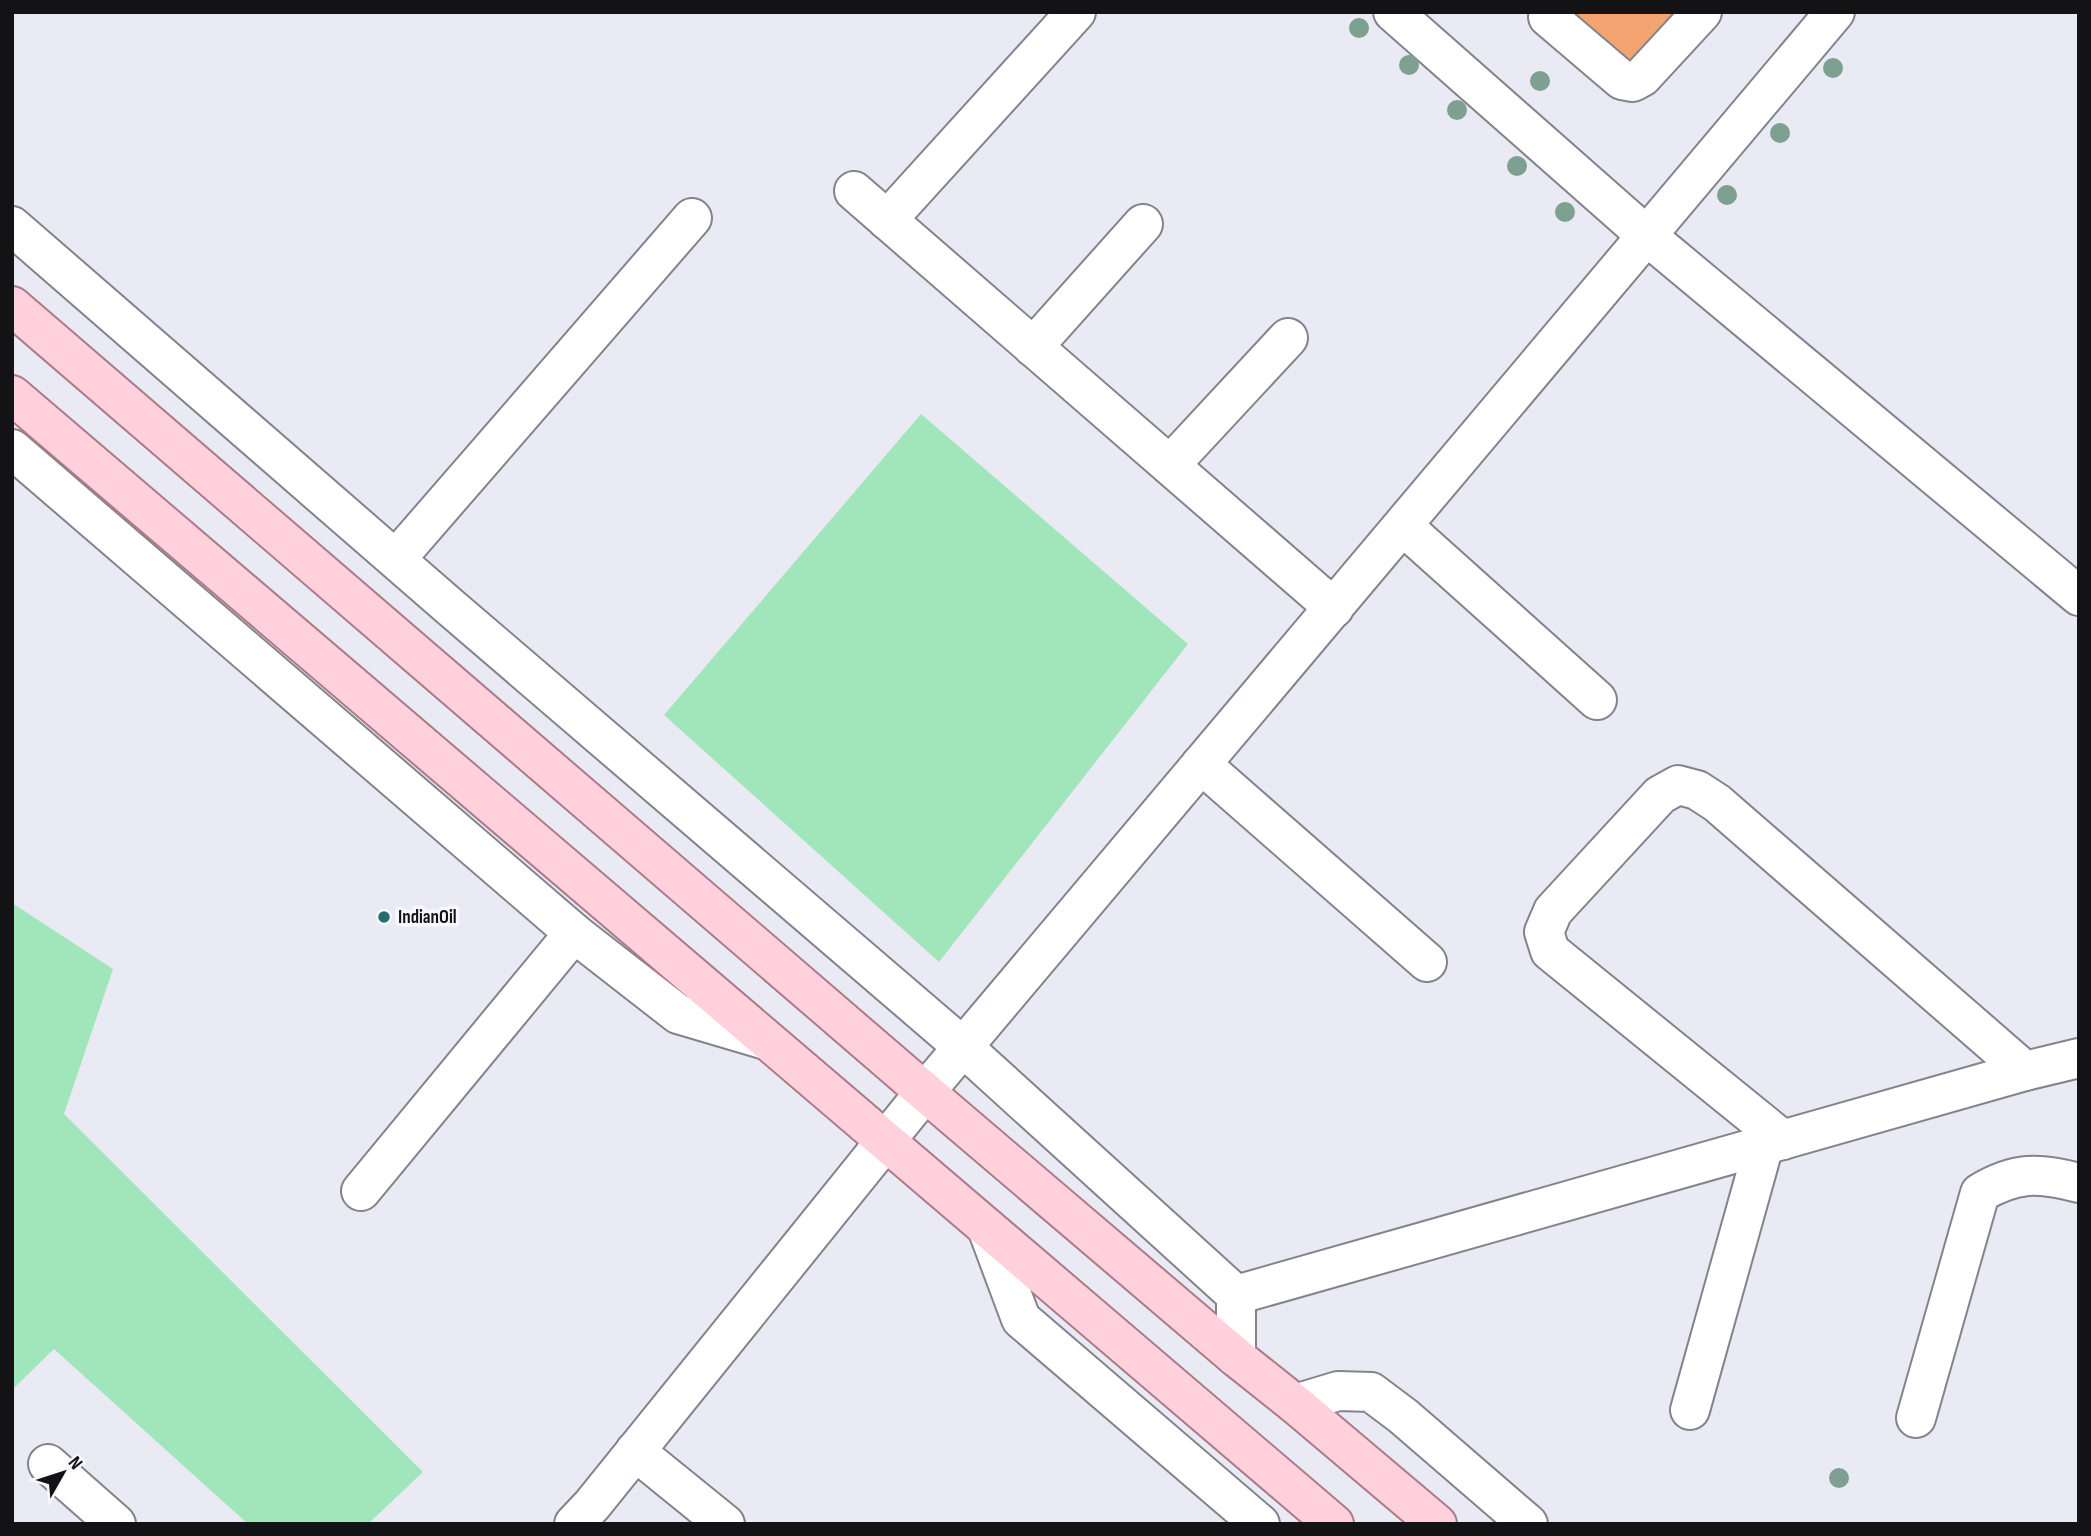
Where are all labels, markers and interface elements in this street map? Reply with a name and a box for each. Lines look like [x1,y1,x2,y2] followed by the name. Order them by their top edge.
[398,906,457,929] place label: IndianOil
[376,909,392,925] marker: IndianOil
[28,1438,98,1508] north arrow
[63,1452,87,1474] text: N

